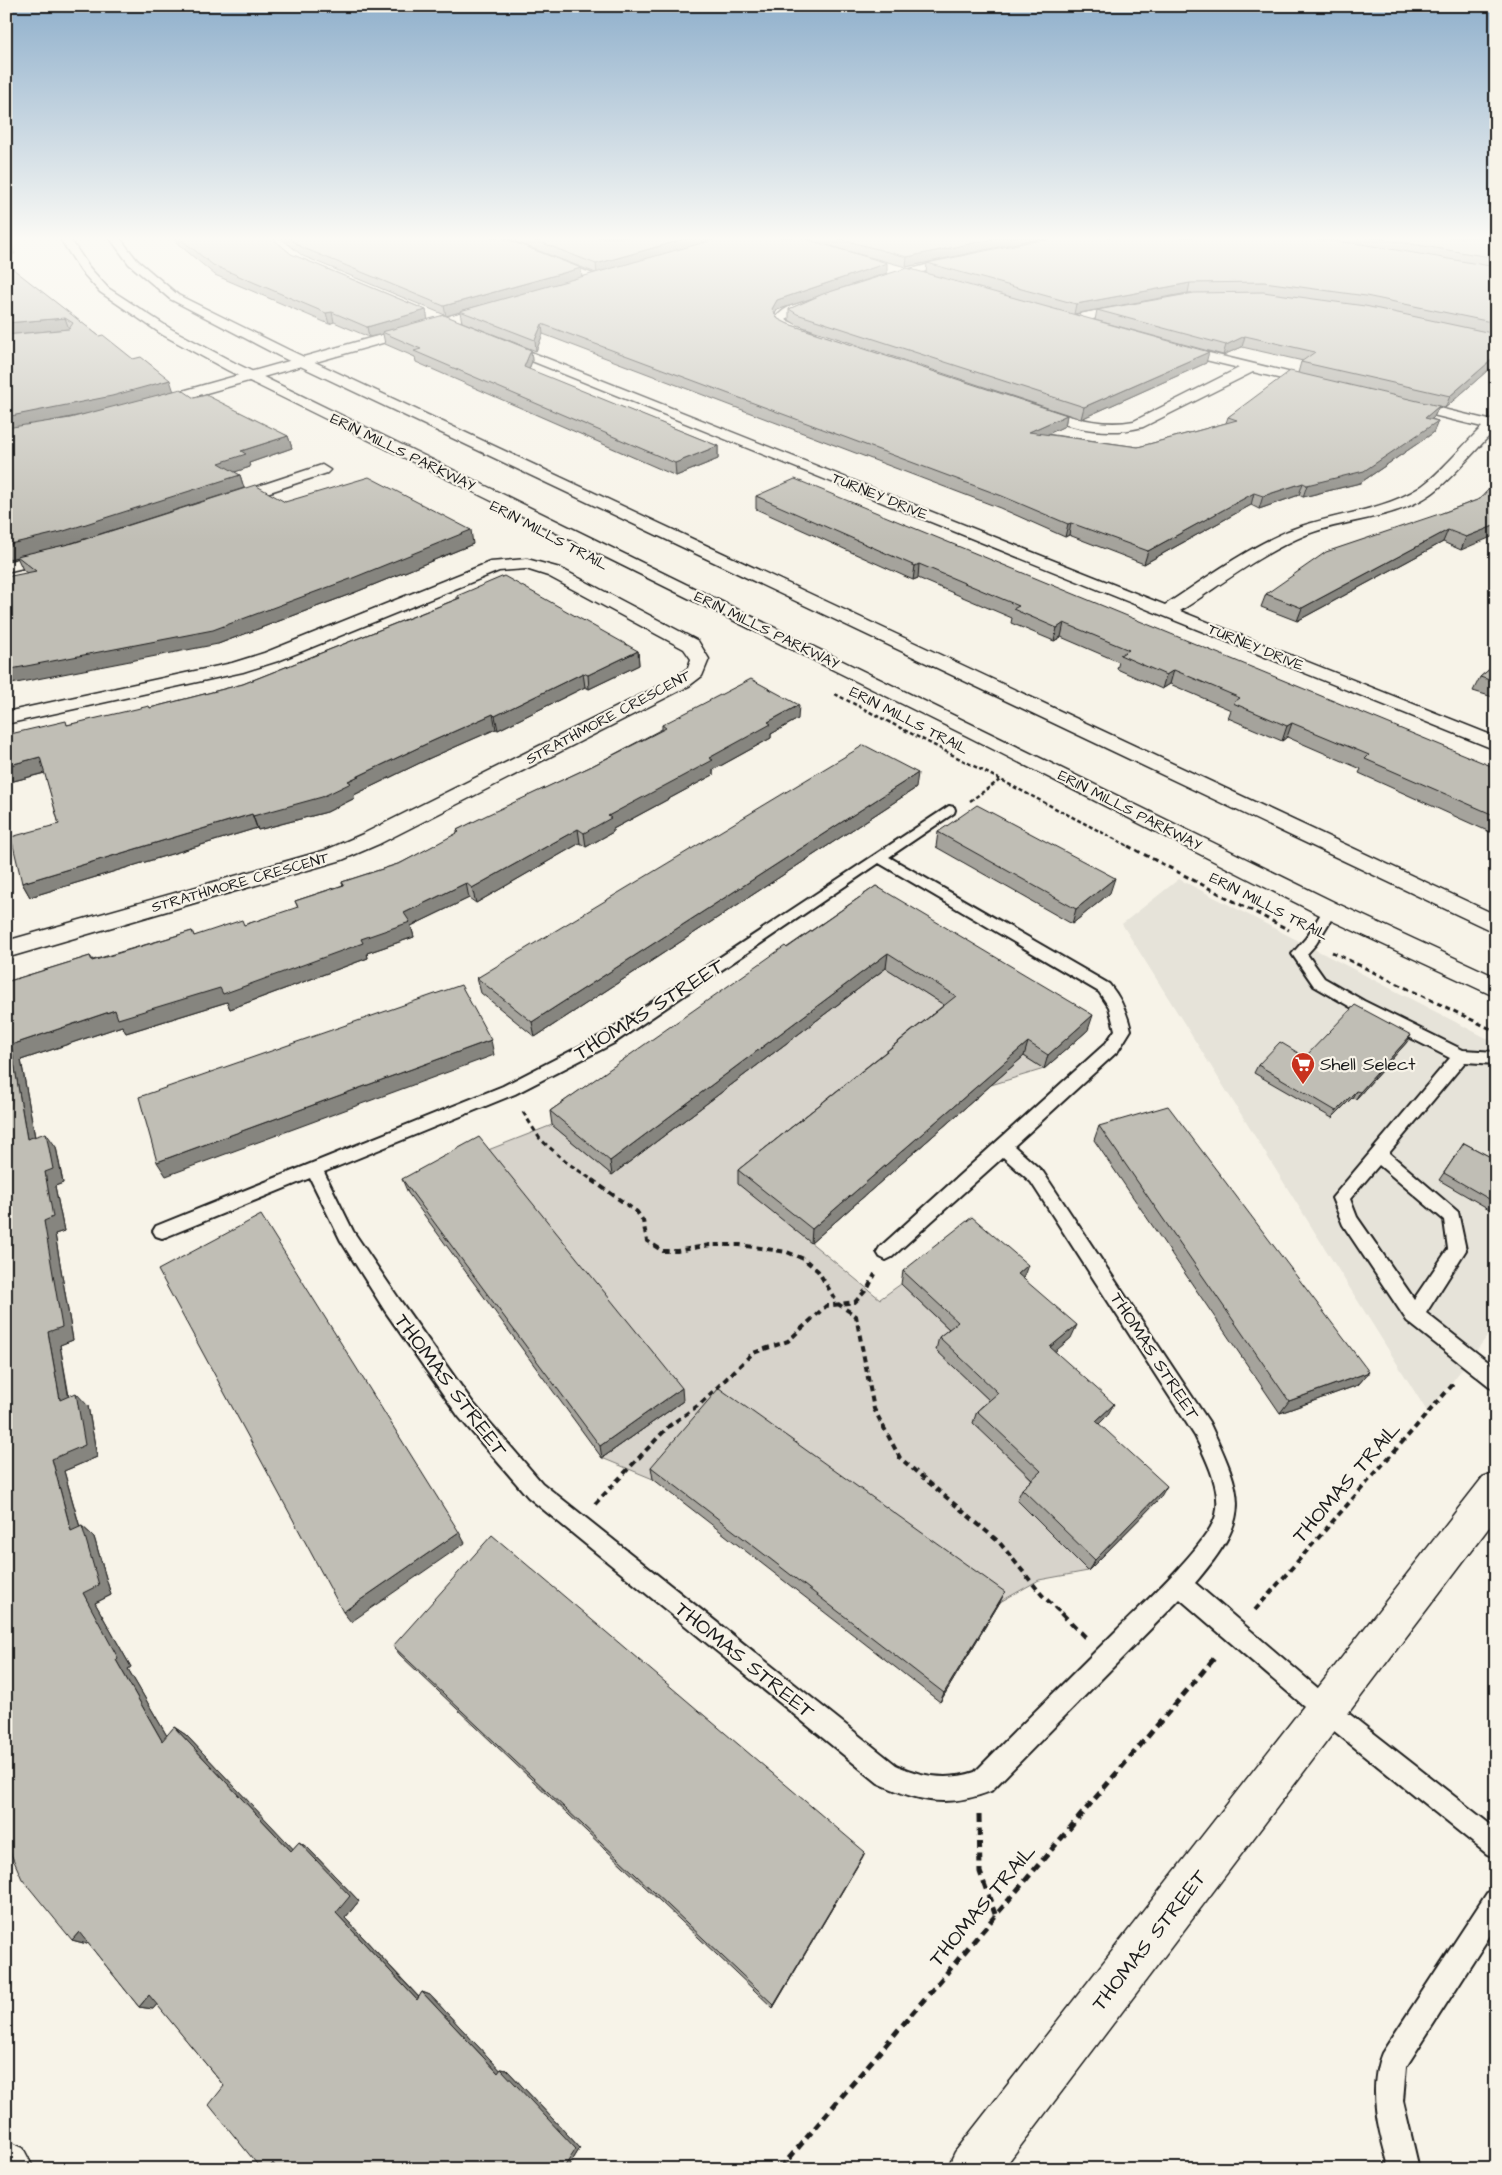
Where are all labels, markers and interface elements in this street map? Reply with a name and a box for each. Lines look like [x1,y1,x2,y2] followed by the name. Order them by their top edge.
[327,408,479,497] street label: ERIN MILLS PARKWAY
[829,468,931,525] street label: TURNEY DRIVE
[486,496,612,576] street label: ERIN MILLS TRAIL
[691,586,843,675] street label: ERIN MILLS PARKWAY
[1205,619,1307,676] street label: TURNEY DRIVE
[522,665,695,770] street label: STRATHMORE CRESCENT
[846,681,972,760] street label: ERIN MILLS TRAIL
[1054,765,1205,856] street label: ERIN MILLS PARKWAY
[149,847,332,918] street label: STRATHMORE CRESCENT
[1206,867,1332,946] street label: ERIN MILLS TRAIL
[569,951,731,1067] street label: THOMAS STREET
[1290,1051,1316,1085] supermarket icon: Shell Select
[1320,1052,1416,1077] place label: Shell Select
[1104,1288,1206,1426] street label: THOMAS STREET
[387,1308,515,1463] street label: THOMAS STREET
[1286,1415,1407,1549] street label: THOMAS TRAIL
[669,1595,821,1726] street label: THOMAS STREET
[922,1838,1043,1973] street label: THOMAS TRAIL
[1085,1863,1214,2017] street label: THOMAS STREET

